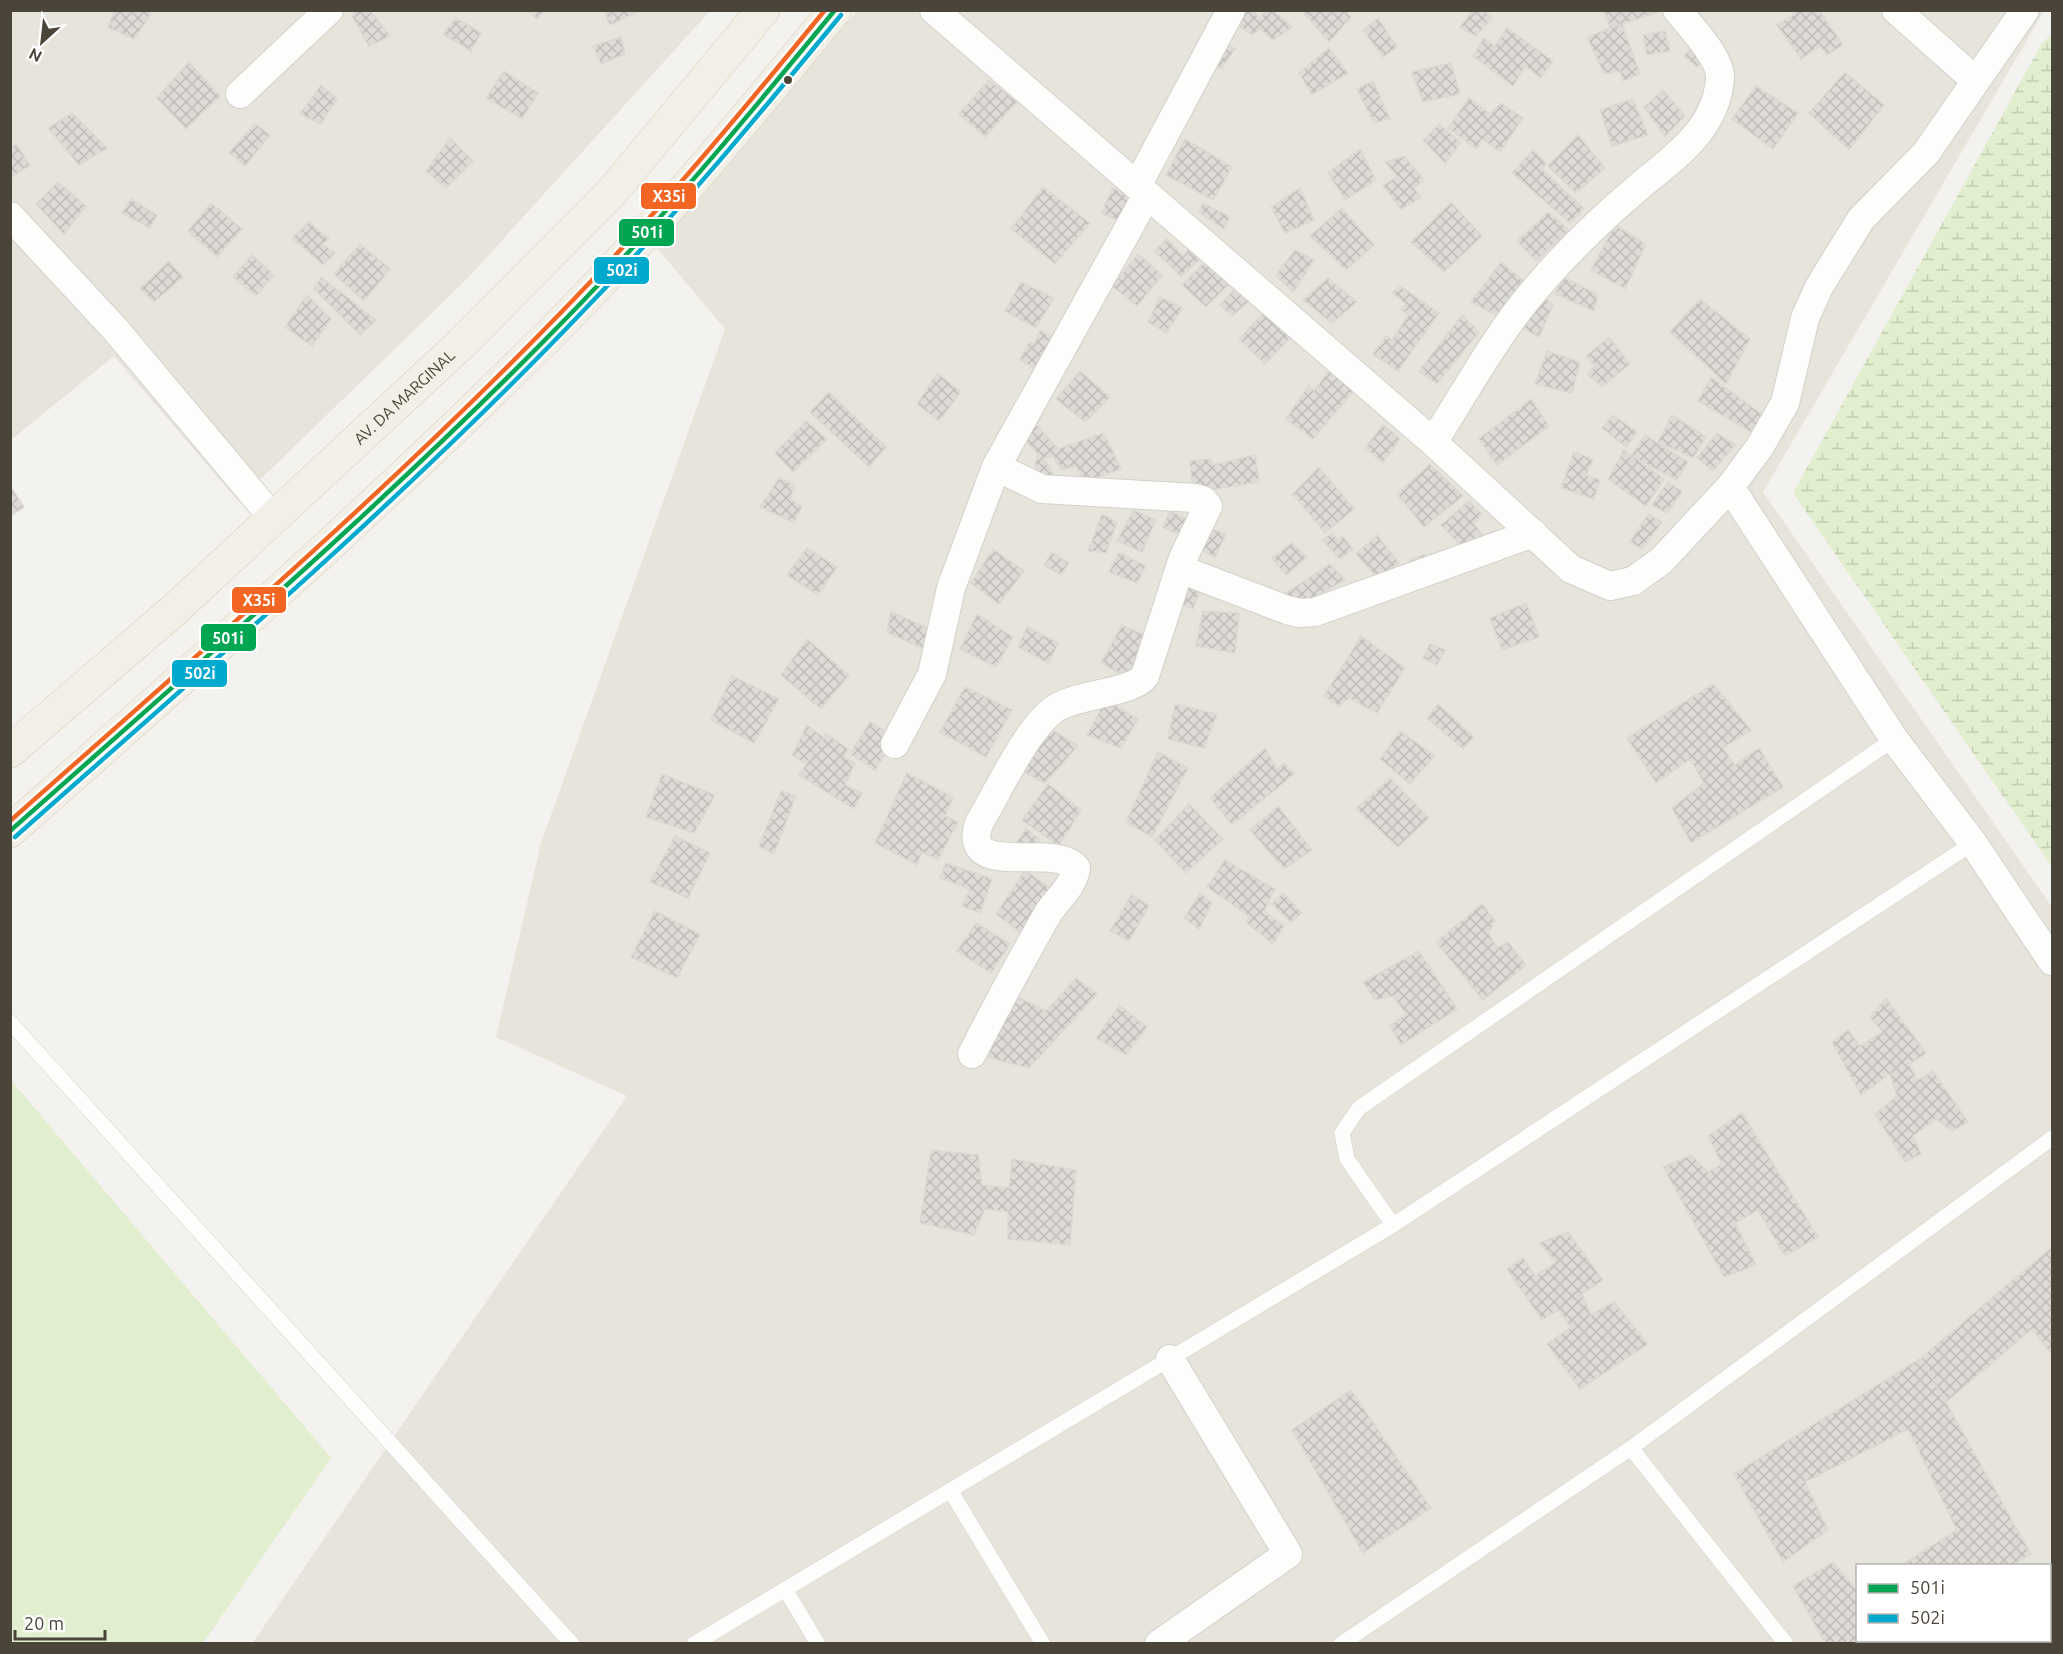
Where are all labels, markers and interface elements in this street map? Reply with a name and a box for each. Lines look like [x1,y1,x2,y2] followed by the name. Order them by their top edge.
[12,12,72,72] north arrow
[26,45,45,66] text: N
[782,74,794,86] unlabelled marker
[640,182,697,210] line badge: X35i
[652,187,686,205] text: X35i
[618,218,675,247] line badge: 501i
[631,223,663,241] text: 501i
[593,256,650,285] line badge: 502i
[606,261,638,279] text: 502i
[350,346,458,448] street label: AV. DA MARGINAL
[231,586,287,614] line badge: X35i
[242,591,276,609] text: X35i
[200,623,257,652] line badge: 501i
[212,629,244,647] text: 501i
[171,659,228,688] line badge: 502i
[184,664,216,682] text: 502i
[1856,1564,2051,1642] legend
[1910,1577,1945,1597] text: 501i
[15,1603,105,1641] scale bar
[1910,1607,1945,1627] text: 502i
[24,1613,64,1633] text: 20 m

